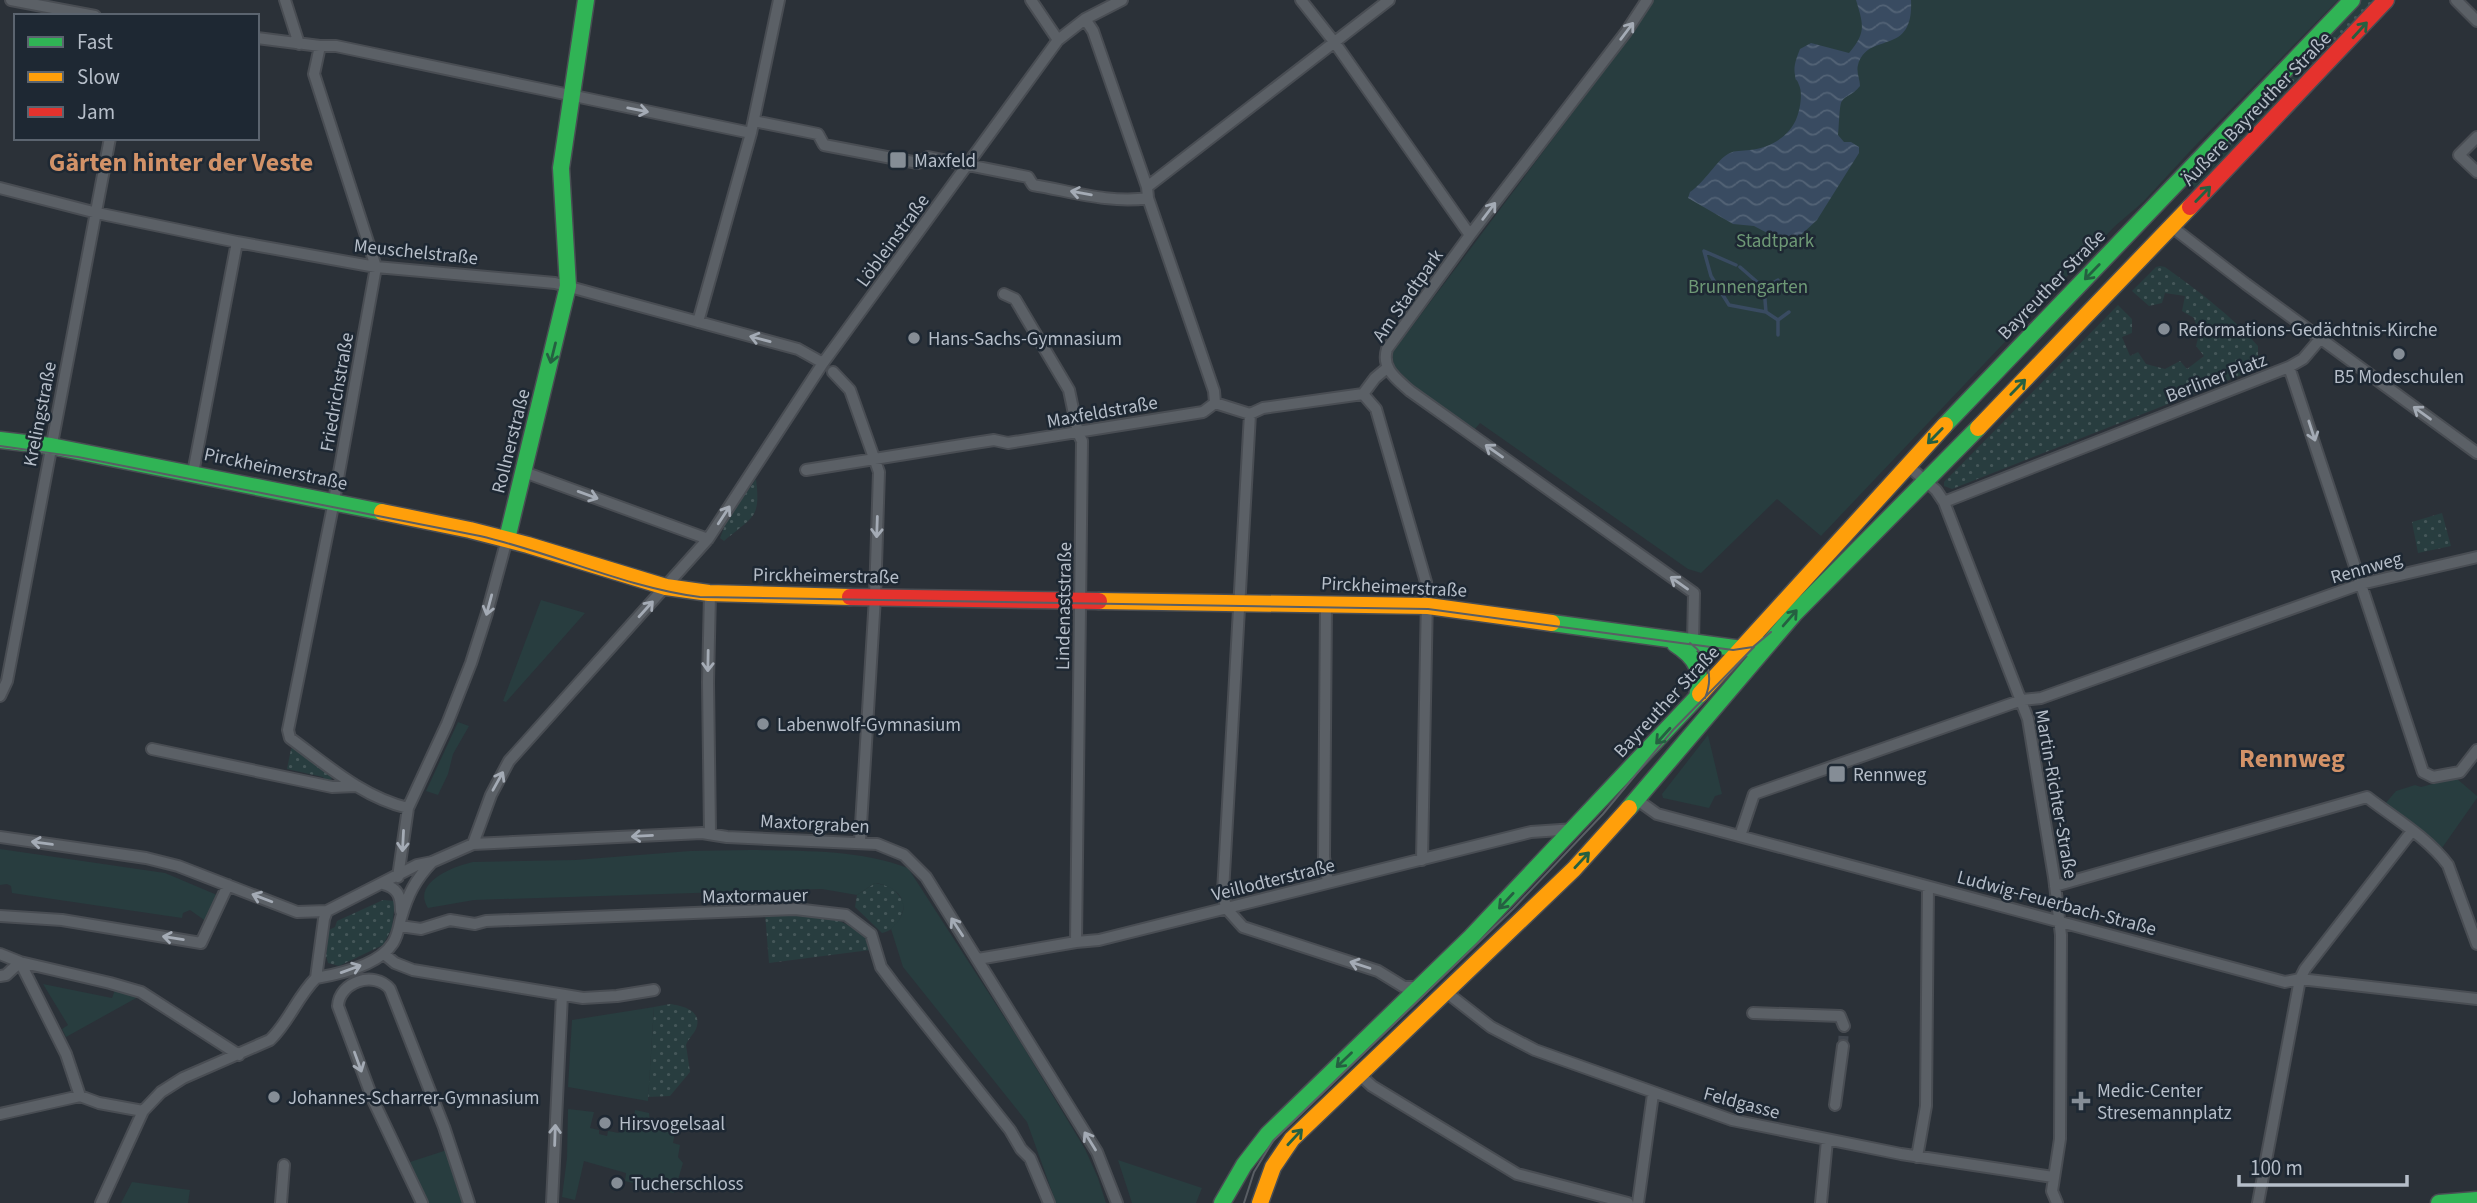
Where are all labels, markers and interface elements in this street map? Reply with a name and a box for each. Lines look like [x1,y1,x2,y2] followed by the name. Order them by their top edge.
[14,14,259,140] legend
[2352,21,2368,39] one-way arrow
[1620,22,1634,41] one-way arrow
[2176,26,2338,192] street label: Äußere Bayreuther Straße
[77,27,113,57] text: Fast
[77,62,120,92] text: Slow
[77,97,115,127] text: Jam
[626,104,649,118] one-way arrow
[49,144,313,181] district label: Gärten hinter der Veste
[914,148,976,175] place label: Maxfeld
[888,150,908,170] marker: Maxfeld
[1070,186,1093,199] one-way arrow
[2194,186,2211,203] one-way arrow
[850,189,936,293] street label: Löbleinstraße
[1481,203,1496,221] one-way arrow
[1992,224,2112,346] street label: Bayreuther Straße
[1736,228,1815,255] park label: Stadtpark
[352,233,479,272] street label: Meuschelstraße
[1366,243,1451,348] street label: Am Stadtpark
[2083,263,2100,280] one-way arrow
[1688,274,1808,301] park label: Brunnengarten
[2178,317,2438,344] place label: Reformations-Gedächtnis-Kirche
[2156,321,2172,337] marker: Reformations-Gedächtnis-Kirche
[928,326,1122,353] place label: Hans-Sachs-Gymnasium
[906,330,922,346] marker: Hans-Sachs-Gymnasium
[314,331,361,454] street label: Friedrichstraße
[749,331,771,344] one-way arrow
[546,341,559,364] one-way arrow
[2391,346,2407,362] marker: B5 Modeschulen
[2162,347,2271,410] street label: Berliner Platz
[17,359,64,469] street label: Krelingstraße
[2334,364,2464,391] place label: B5 Modeschulen
[2009,379,2026,396] one-way arrow
[485,386,538,497] street label: Rollnerstraße
[1045,389,1160,436] street label: Maxfeldstraße
[2413,406,2432,420] one-way arrow
[2306,420,2319,442] one-way arrow
[1926,428,1943,445] one-way arrow
[201,441,350,498] street label: Pirckheimerstraße
[1485,444,1504,458] one-way arrow
[576,490,598,502] one-way arrow
[716,506,731,525] one-way arrow
[871,515,884,538] one-way arrow
[1050,542,1079,670] street label: Lindenaststraße
[2327,545,2406,592] street label: Rennweg
[753,562,899,591] street label: Pirckheimerstraße
[1320,570,1468,605] street label: Pirckheimerstraße
[1670,576,1689,590] one-way arrow
[482,594,495,616] one-way arrow
[638,600,654,618] one-way arrow
[1782,610,1798,628] one-way arrow
[1608,640,1726,764] street label: Bayreuther Straße
[701,650,715,673] one-way arrow
[2027,708,2084,881] street label: Martin-Richter-Straße
[777,712,961,739] place label: Labenwolf-Gymnasium
[755,716,771,732] marker: Labenwolf-Gymnasium
[1655,727,1671,745] one-way arrow
[2239,740,2345,777] district label: Rennweg
[1853,762,1927,789] place label: Rennweg
[1827,764,1847,784] marker: Rennweg
[492,771,505,792] one-way arrow
[759,808,871,841] street label: Maxtorgraben
[397,829,410,852] one-way arrow
[631,829,654,842] one-way arrow
[31,836,54,849] one-way arrow
[1574,851,1590,869] one-way arrow
[1209,852,1338,909] street label: Veillodterstraße
[1954,864,2159,943] street label: Ludwig-Feuerbach-Straße
[702,882,809,911] street label: Maxtormauer
[251,891,273,903] one-way arrow
[1498,892,1515,909] one-way arrow
[950,917,964,937] one-way arrow
[162,931,185,944] one-way arrow
[1350,957,1372,970] one-way arrow
[339,962,361,974] one-way arrow
[353,1050,366,1072] one-way arrow
[1336,1052,1353,1069] one-way arrow
[2097,1078,2232,1127] place label: Medic-Center Stresemannplatz
[1700,1080,1783,1127] street label: Feldgasse
[288,1085,539,1112] place label: Johannes-Scharrer-Gymnasium
[266,1089,282,1105] marker: Johannes-Scharrer-Gymnasium
[2071,1091,2091,1111] marker: Medic-Center Stresemannplatz
[619,1111,725,1138] place label: Hirsvogelsaal
[597,1115,613,1131] marker: Hirsvogelsaal
[548,1124,561,1147] one-way arrow
[1286,1129,1303,1146] one-way arrow
[1082,1131,1096,1151] one-way arrow
[2239,1144,2407,1188] scale bar
[2250,1153,2303,1183] text: 100 m
[631,1171,744,1198] place label: Tucherschloss
[609,1175,625,1191] marker: Tucherschloss

